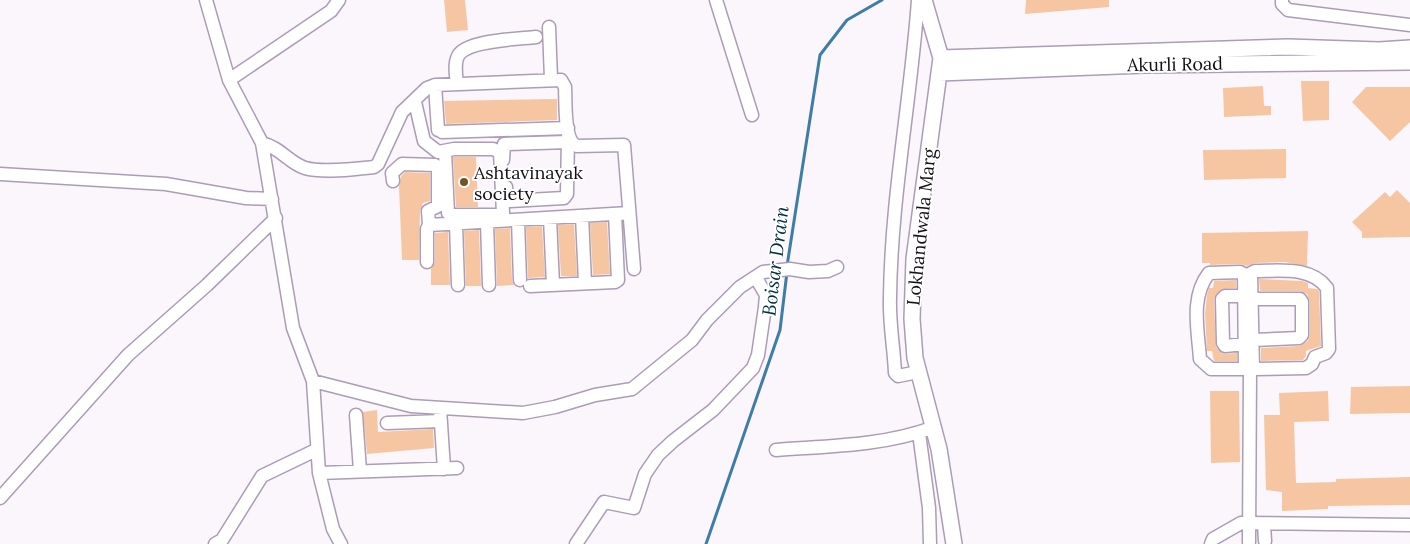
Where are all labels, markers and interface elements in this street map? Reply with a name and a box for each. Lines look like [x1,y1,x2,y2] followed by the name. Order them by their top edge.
[1126,52,1223,76] street label: Akurli Road
[901,146,941,307] street label: Lokhandwala Marg
[473,161,583,205] place label: Ashtavinayak society
[458,176,470,188] marker: Ashtavinayak society
[756,204,794,317] water label: Boisar Drain

